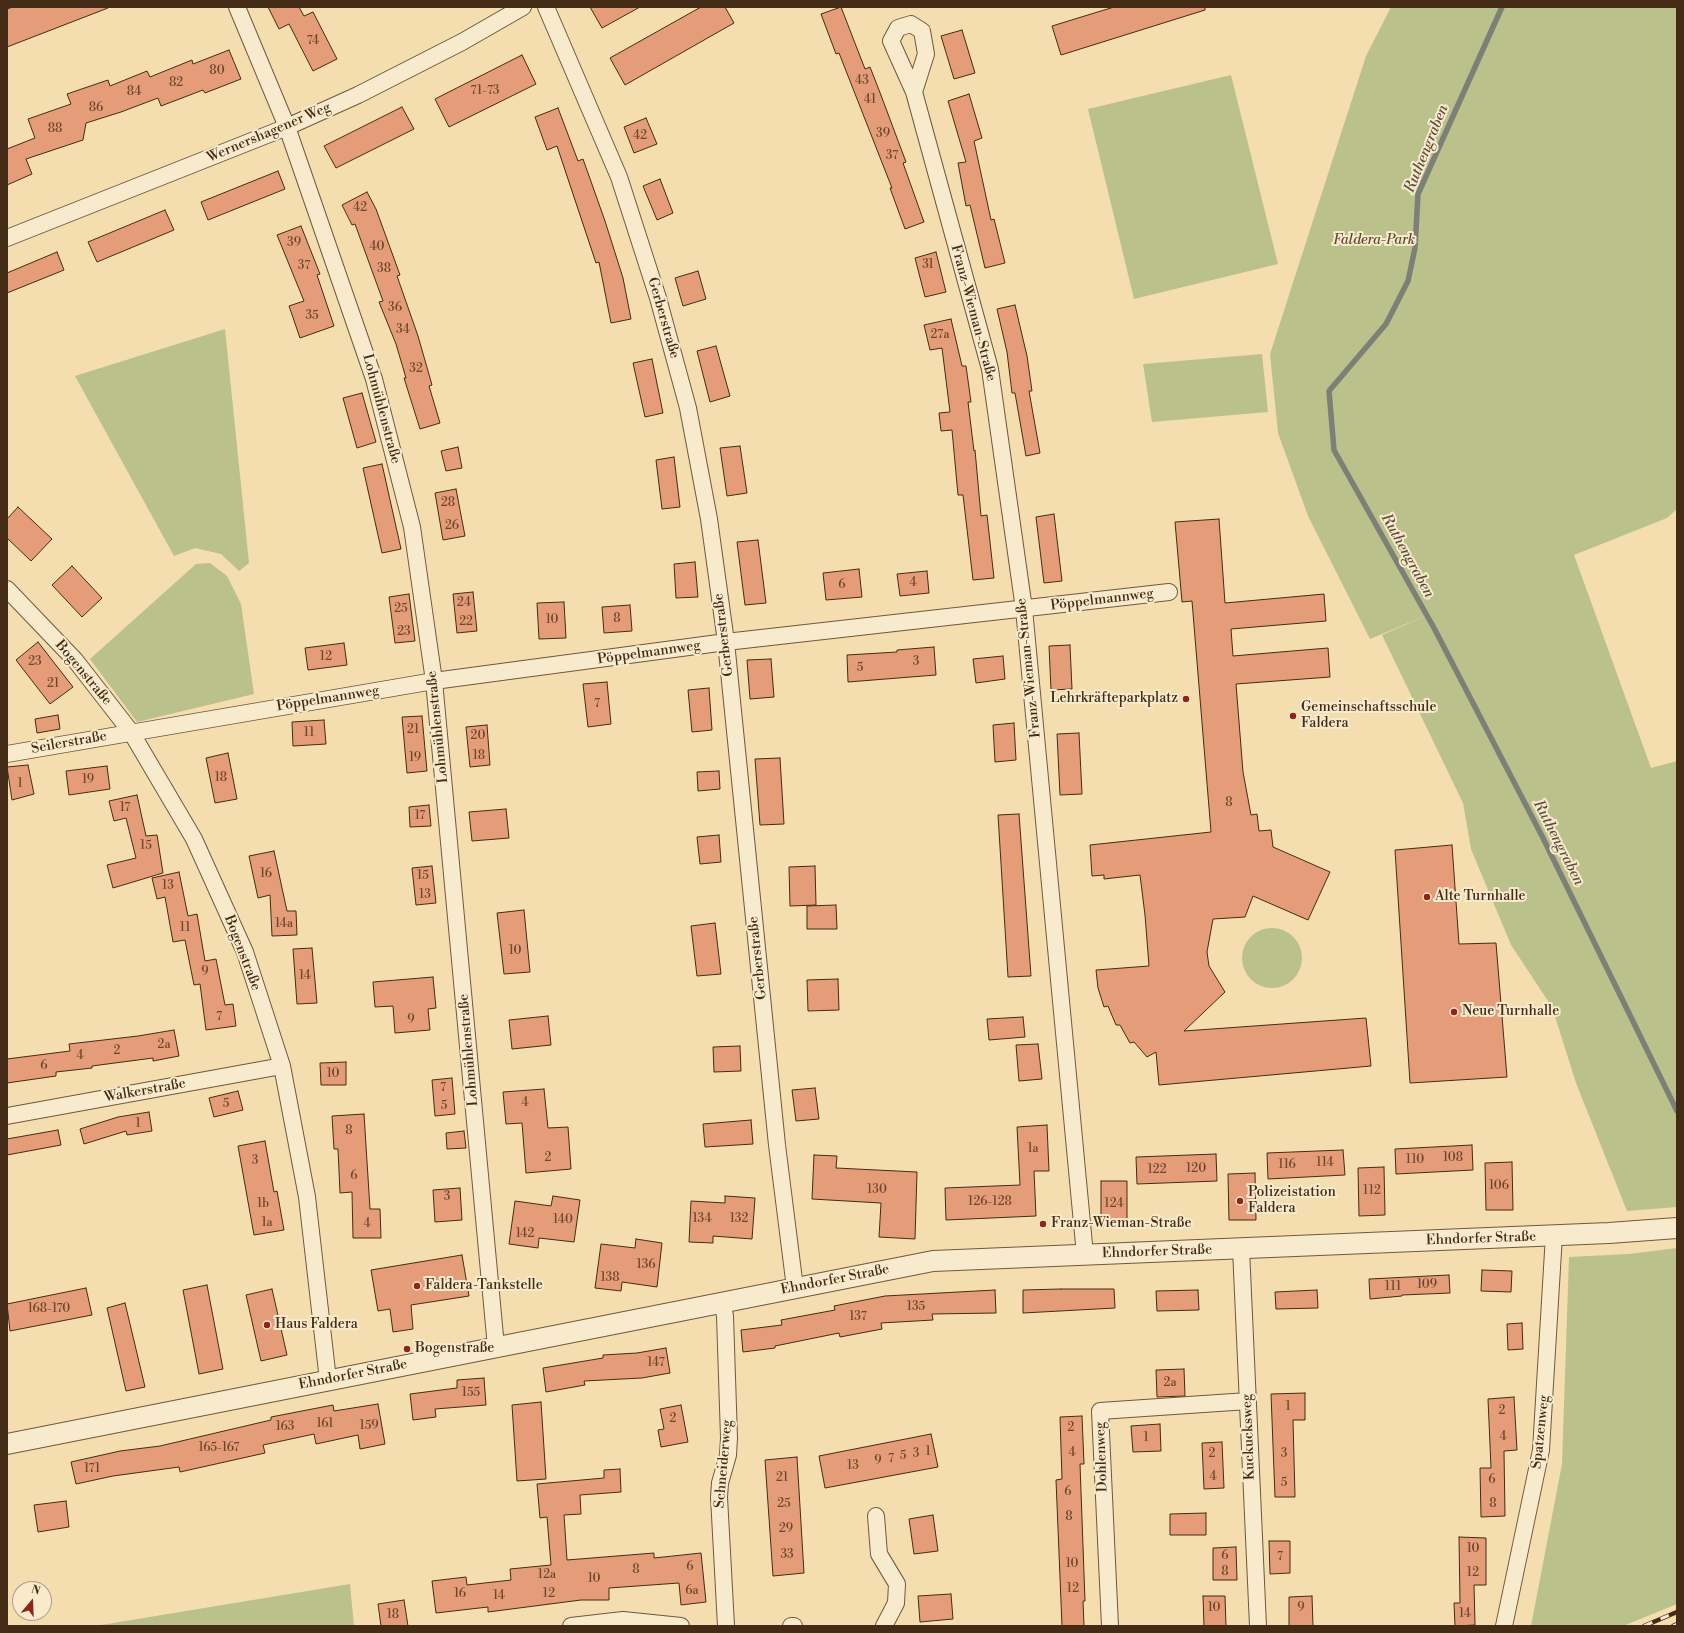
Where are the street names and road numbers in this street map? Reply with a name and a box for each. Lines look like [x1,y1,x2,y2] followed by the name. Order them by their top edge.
[205,99,333,167] street label: Wernershagener Weg
[947,243,999,383] street label: Franz-Wieman-Straße
[643,275,683,361] street label: Gerberstraße
[358,352,404,466] street label: Lohmühlenstraße
[1049,585,1155,615] street label: Pöppelmannweg
[711,592,737,678] street label: Gerberstraße
[1013,597,1045,739] street label: Franz-Wieman-Straße
[51,637,115,709] street label: Bogenstraße
[596,637,702,669] street label: Pöppelmannweg
[424,670,452,784] street label: Lohmühlenstraße
[275,683,381,715] street label: Pöppelmannweg
[30,728,108,758] street label: Seilerstraße
[220,913,264,993] street label: Bogenstraße
[745,916,771,1000] street label: Gerberstraße
[456,993,482,1107] street label: Lohmühlenstraße
[103,1076,187,1106] street label: Walkerstraße
[1426,1229,1536,1249] street label: Ehndorfer Straße
[1102,1242,1212,1262] street label: Ehndorfer Straße
[779,1261,891,1299] street label: Ehndorfer Straße
[297,1356,409,1394] street label: Ehndorfer Straße
[1239,1394,1259,1480] street label: Kuckucksweg
[1529,1394,1553,1470] street label: Spatzenweg
[712,1419,736,1509] street label: Schneiderweg
[1092,1421,1112,1493] street label: Dohlenweg

